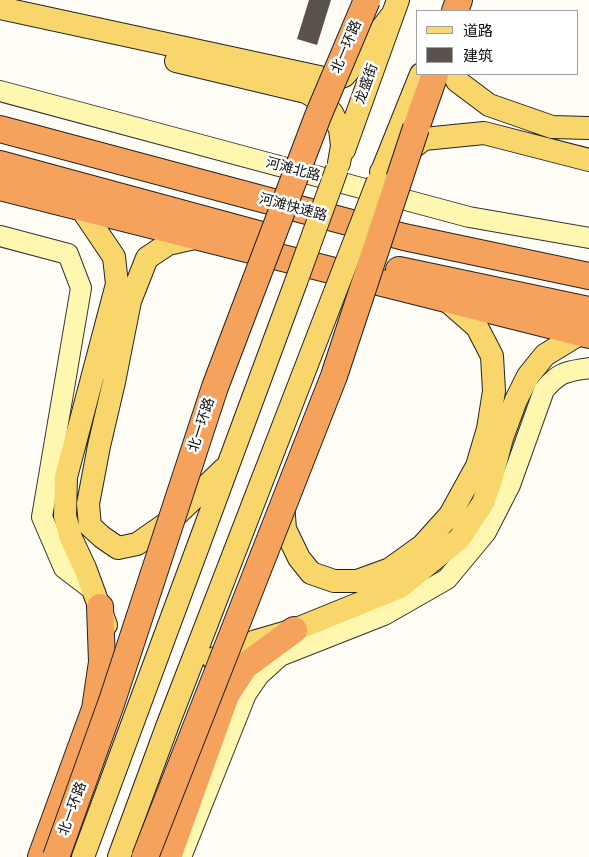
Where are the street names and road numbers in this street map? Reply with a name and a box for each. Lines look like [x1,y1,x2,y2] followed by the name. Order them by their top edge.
[328,18,366,76] street label: 北一环路
[352,61,382,107] street label: 龙盛街
[264,155,322,185] street label: 河滩北路
[257,191,329,225] street label: 河滩快速路
[185,396,219,454] street label: 北一环路
[56,780,90,838] street label: 北一环路

